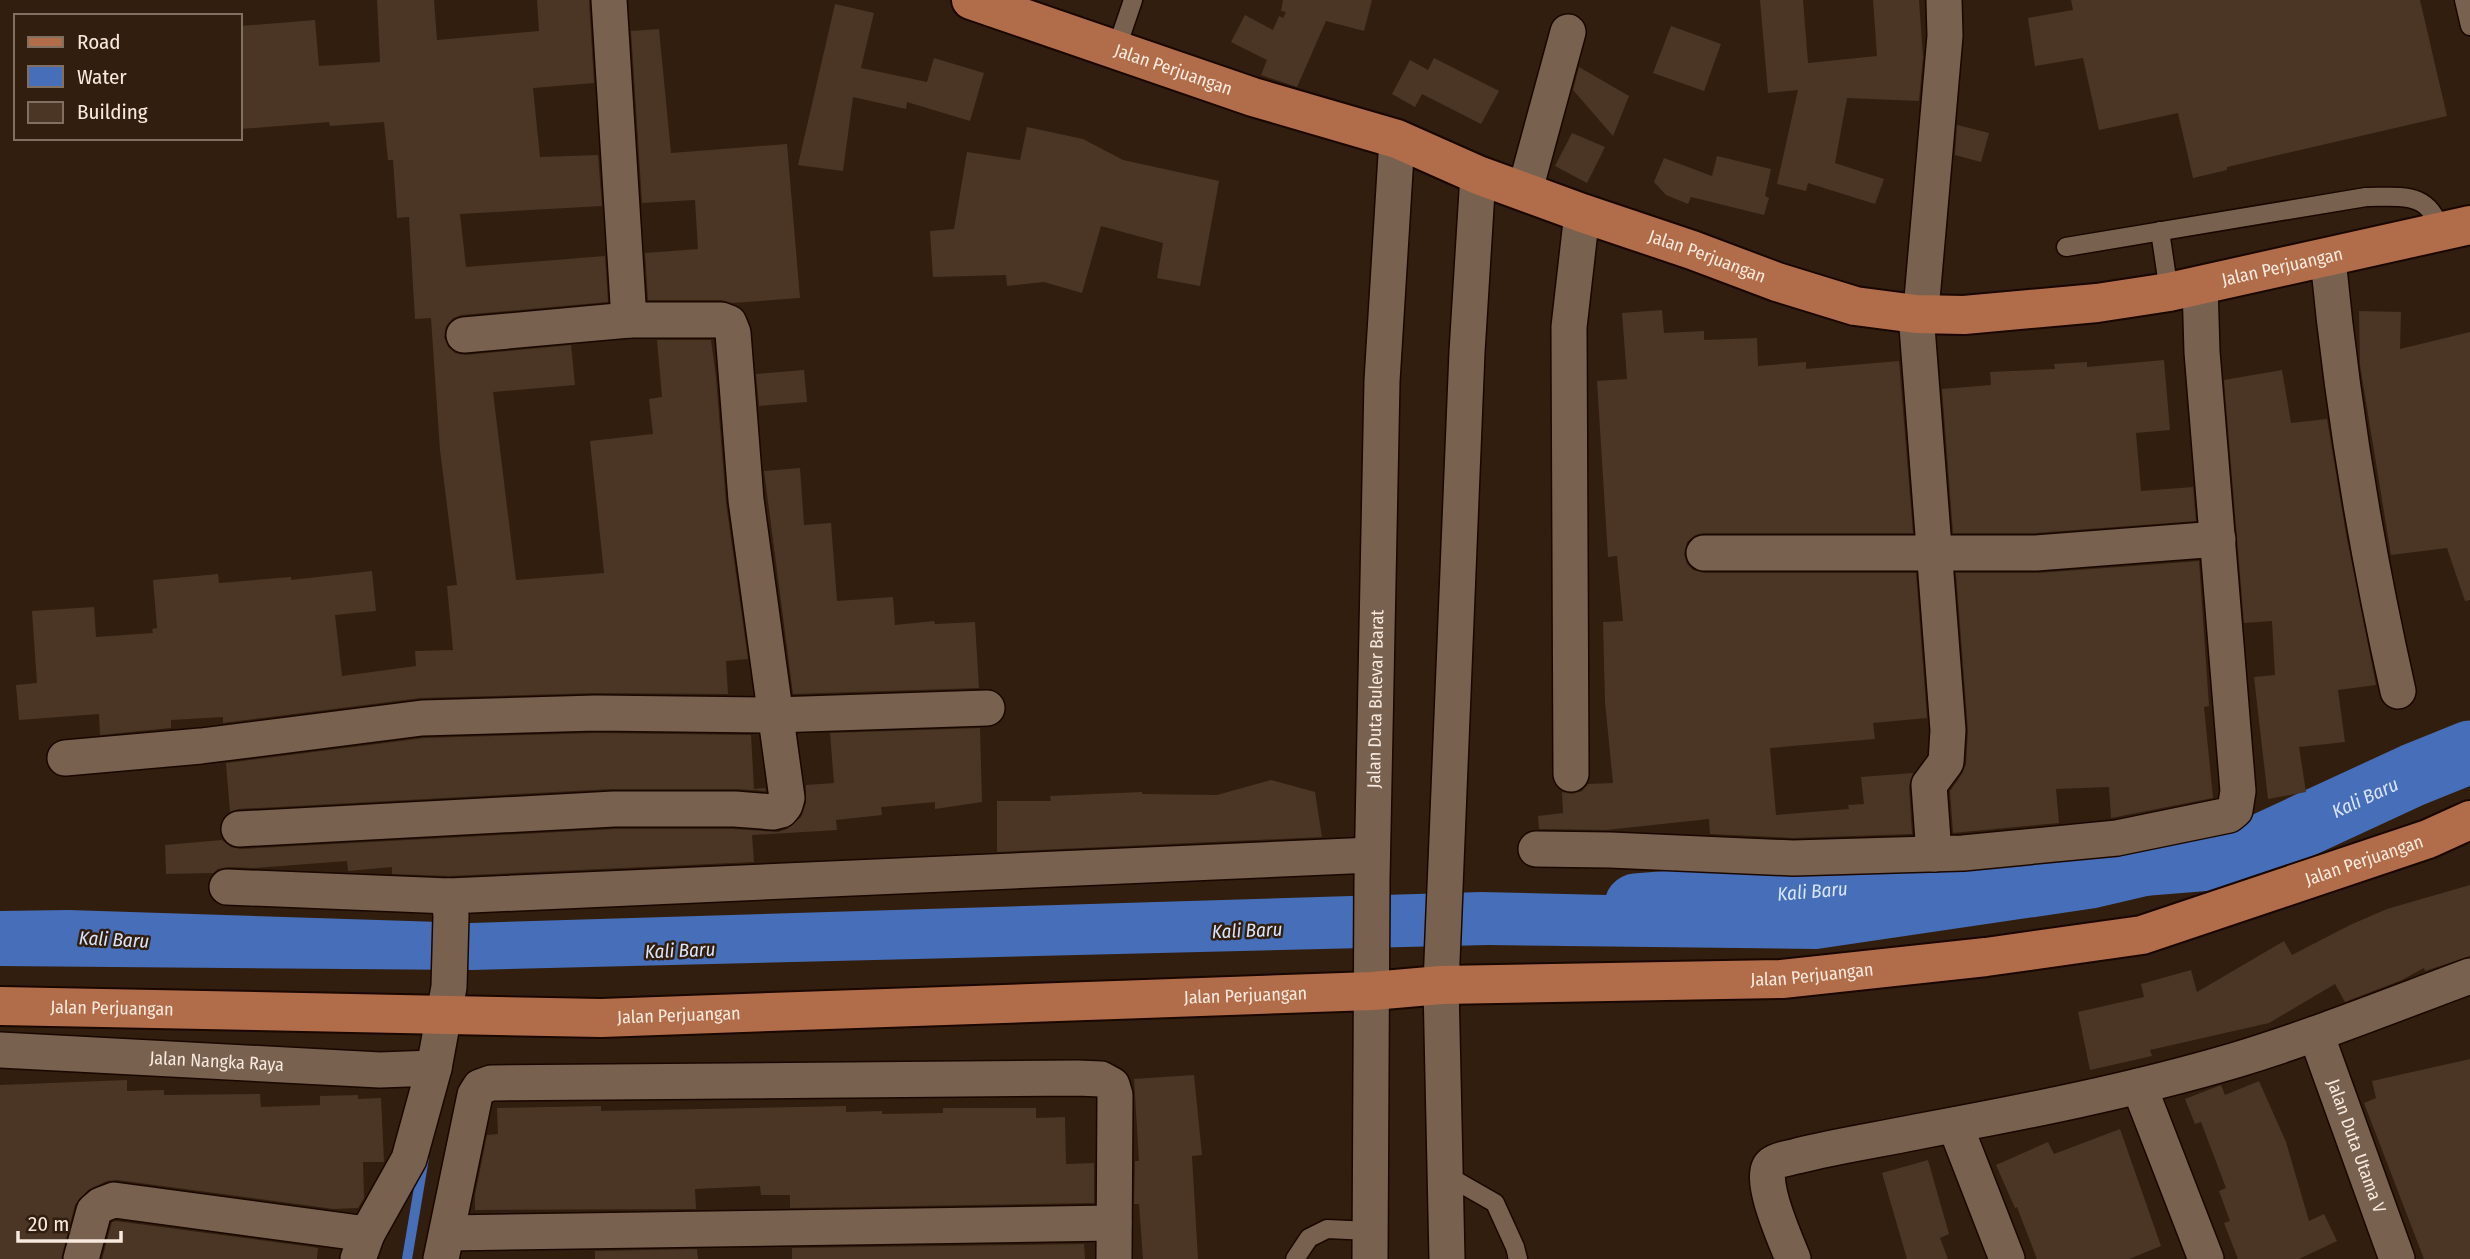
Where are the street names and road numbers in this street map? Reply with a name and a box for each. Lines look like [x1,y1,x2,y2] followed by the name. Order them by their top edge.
[1111,39,1235,100] street label: Jalan Perjuangan
[1646,225,1769,288] street label: Jalan Perjuangan
[2220,243,2345,291] street label: Jalan Perjuangan
[1363,609,1388,789] street label: Jalan Duta Bulevar Barat
[2302,830,2426,890] street label: Jalan Perjuangan
[1750,958,1874,991] street label: Jalan Perjuangan
[1183,982,1308,1009] street label: Jalan Perjuangan
[50,996,174,1020] street label: Jalan Perjuangan
[617,1002,741,1028] street label: Jalan Perjuangan
[149,1047,285,1076] street label: Jalan Nangka Raya
[2322,1076,2391,1217] street label: Jalan Duta Utama V

